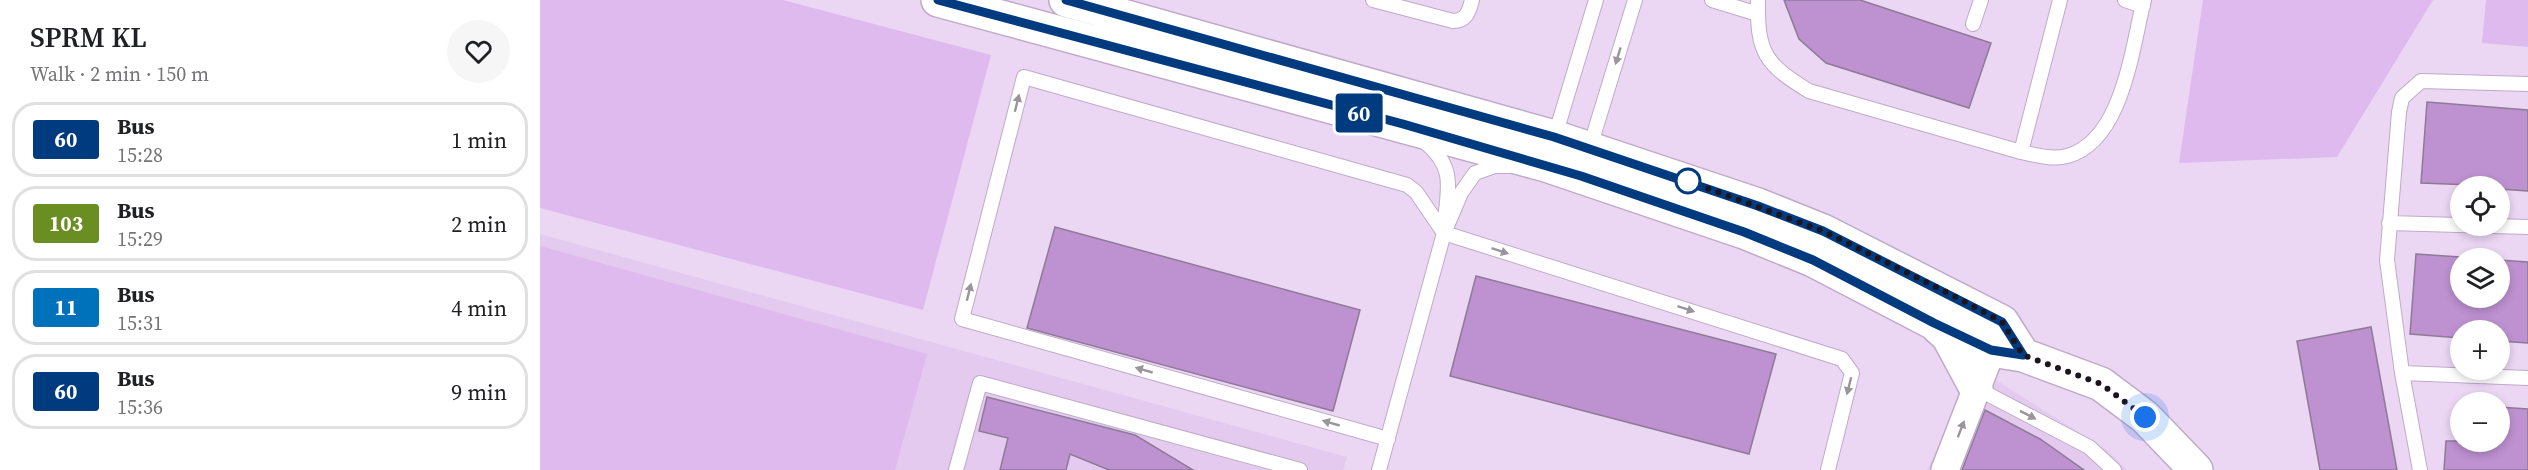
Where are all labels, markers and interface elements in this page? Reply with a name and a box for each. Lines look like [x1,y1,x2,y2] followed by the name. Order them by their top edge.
[30,18,147,56] text: SPRM KL
[447,20,510,83] button: heart
[1613,47,1622,65] one-way arrow
[30,60,209,88] text: Walk · 2 min · 150 m
[1013,94,1023,112] one-way arrow
[1332,94,1386,132] line badge: 60
[1348,99,1370,128] text: 60
[117,111,154,141] text: Bus
[55,125,77,154] text: 60
[451,125,507,155] text: 1 min
[117,141,163,169] text: 15:28
[1675,168,1701,194] unlabelled marker
[2450,176,2510,452] map controls
[2450,176,2510,236] button: locate
[117,195,154,225] text: Bus
[49,209,83,238] text: 103
[451,209,507,239] text: 2 min
[117,225,163,253] text: 15:29
[1491,247,1509,256] one-way arrow
[2450,248,2510,308] button: layers
[117,279,154,309] text: Bus
[965,283,975,301] one-way arrow
[55,293,77,322] text: 11
[451,293,507,323] text: 4 min
[1677,305,1695,315] one-way arrow
[117,309,163,337] text: 15:31
[2450,320,2510,380] button: +
[117,363,154,393] text: Bus
[1135,365,1153,374] one-way arrow
[55,377,77,406] text: 60
[451,377,507,407] text: 9 min
[1843,377,1853,396] one-way arrow
[2450,392,2510,452] button: −
[117,393,163,421] text: 15:36
[2130,402,2160,432] your location
[2020,410,2037,420] one-way arrow
[1322,418,1340,427] one-way arrow
[1956,420,1966,438] one-way arrow

